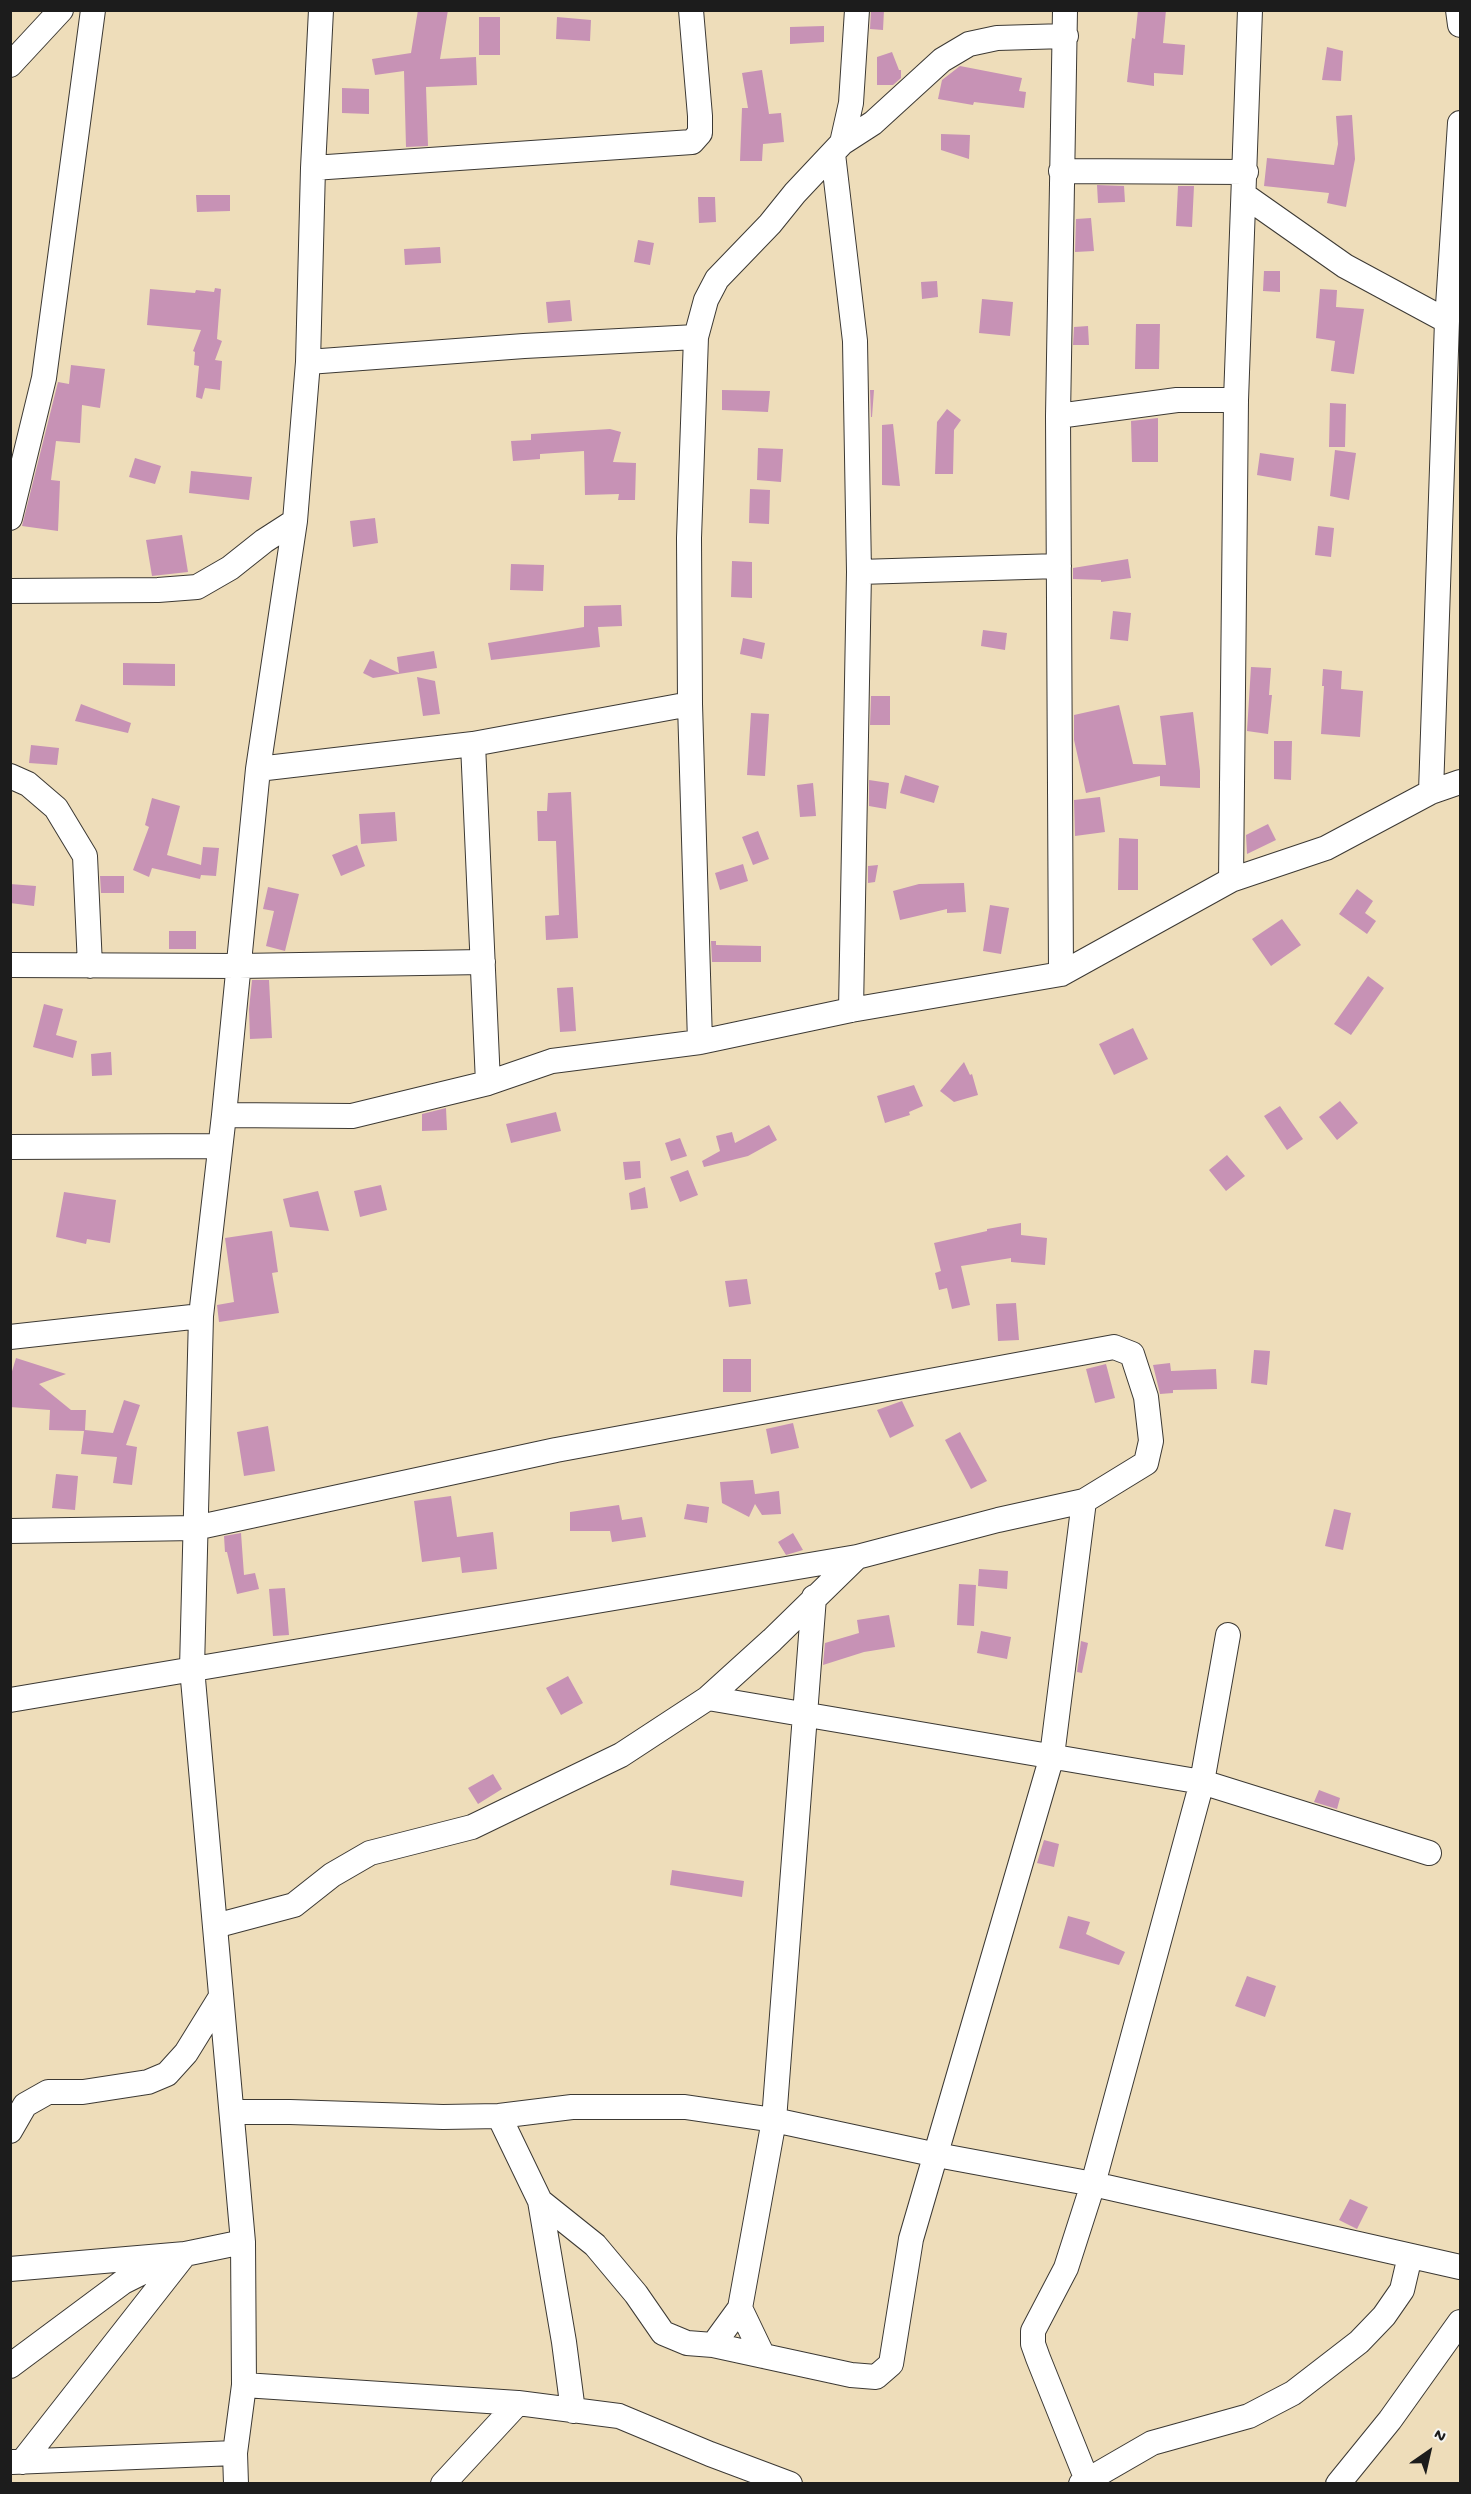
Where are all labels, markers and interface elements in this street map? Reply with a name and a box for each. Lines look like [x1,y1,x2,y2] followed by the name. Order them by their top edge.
[1399,2422,1459,2482] north arrow
[1430,2426,1449,2447] text: N

